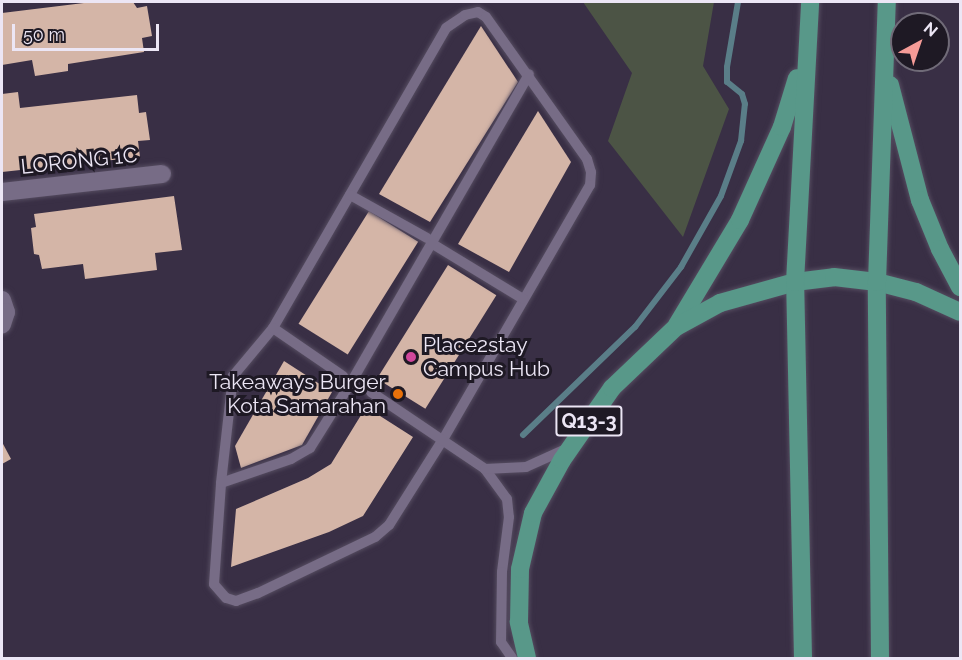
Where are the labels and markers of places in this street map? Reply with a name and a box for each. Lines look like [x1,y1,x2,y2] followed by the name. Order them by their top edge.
[423,332,550,382] place label: Place2stay Campus Hub
[404,350,418,364] marker: Place2stay Campus Hub
[209,369,386,419] place label: Takeaways Burger Kota Samarahan
[391,387,405,401] marker: Takeaways Burger Kota Samarahan

